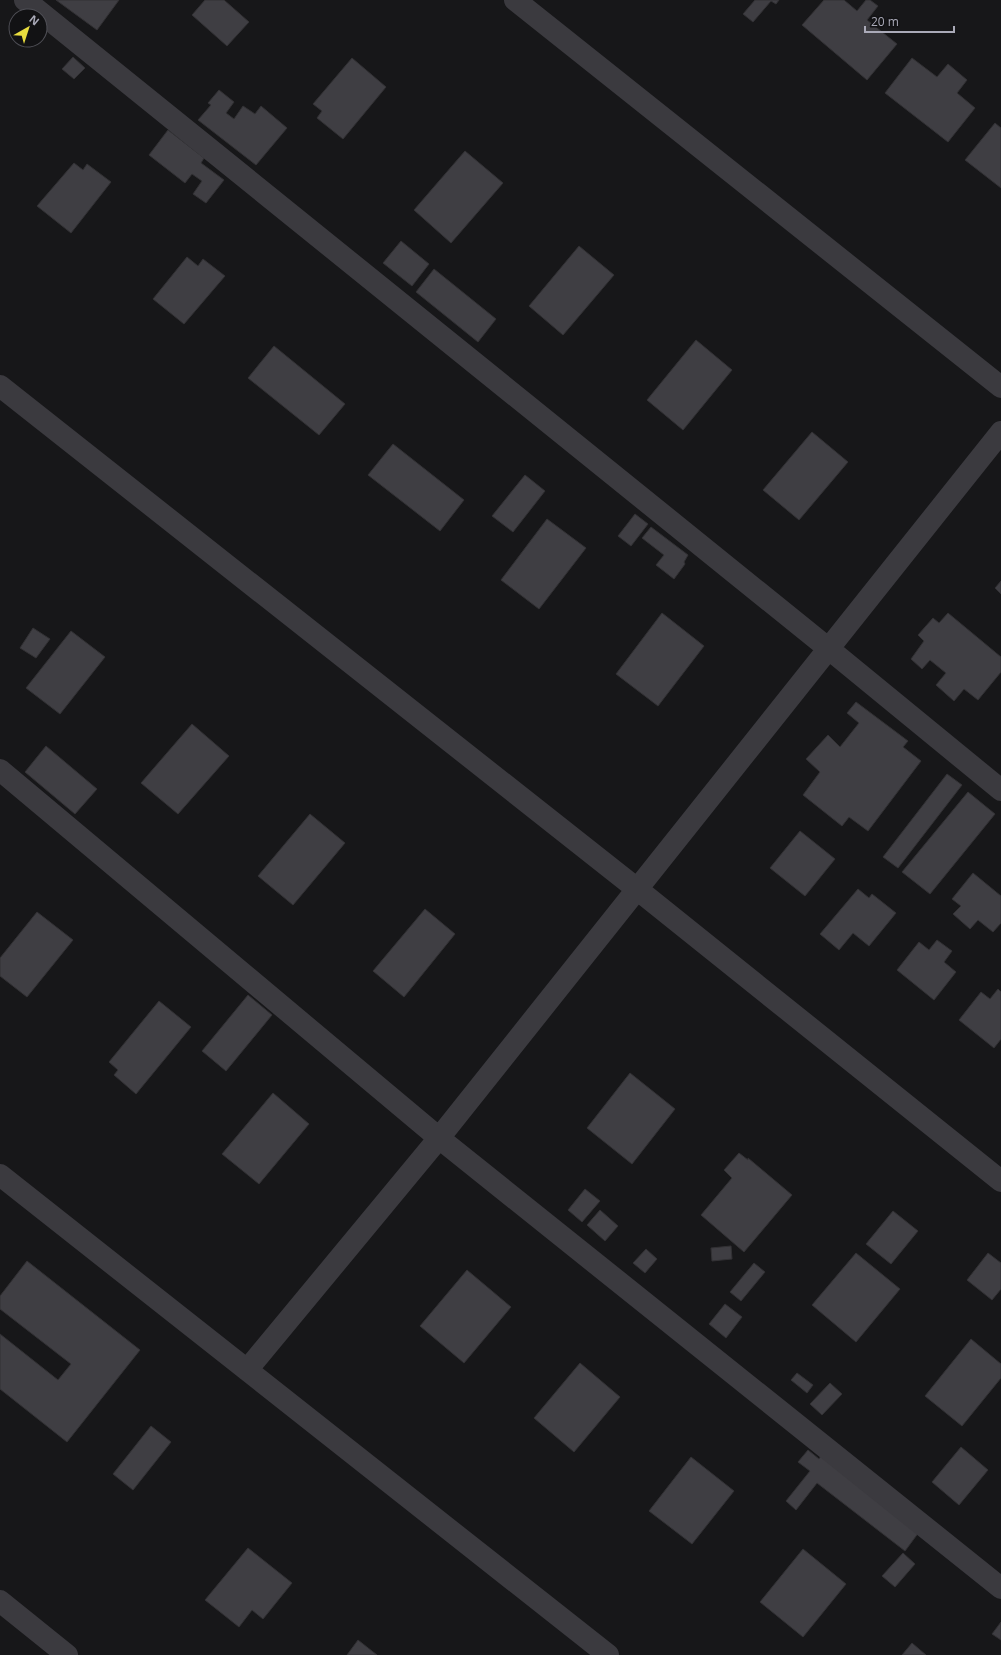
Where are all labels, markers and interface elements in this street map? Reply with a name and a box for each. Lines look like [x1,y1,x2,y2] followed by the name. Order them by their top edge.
[8,8,48,48] north arrow
[865,8,954,34] scale bar
[26,11,43,28] text: N
[871,13,899,30] text: 20 m

